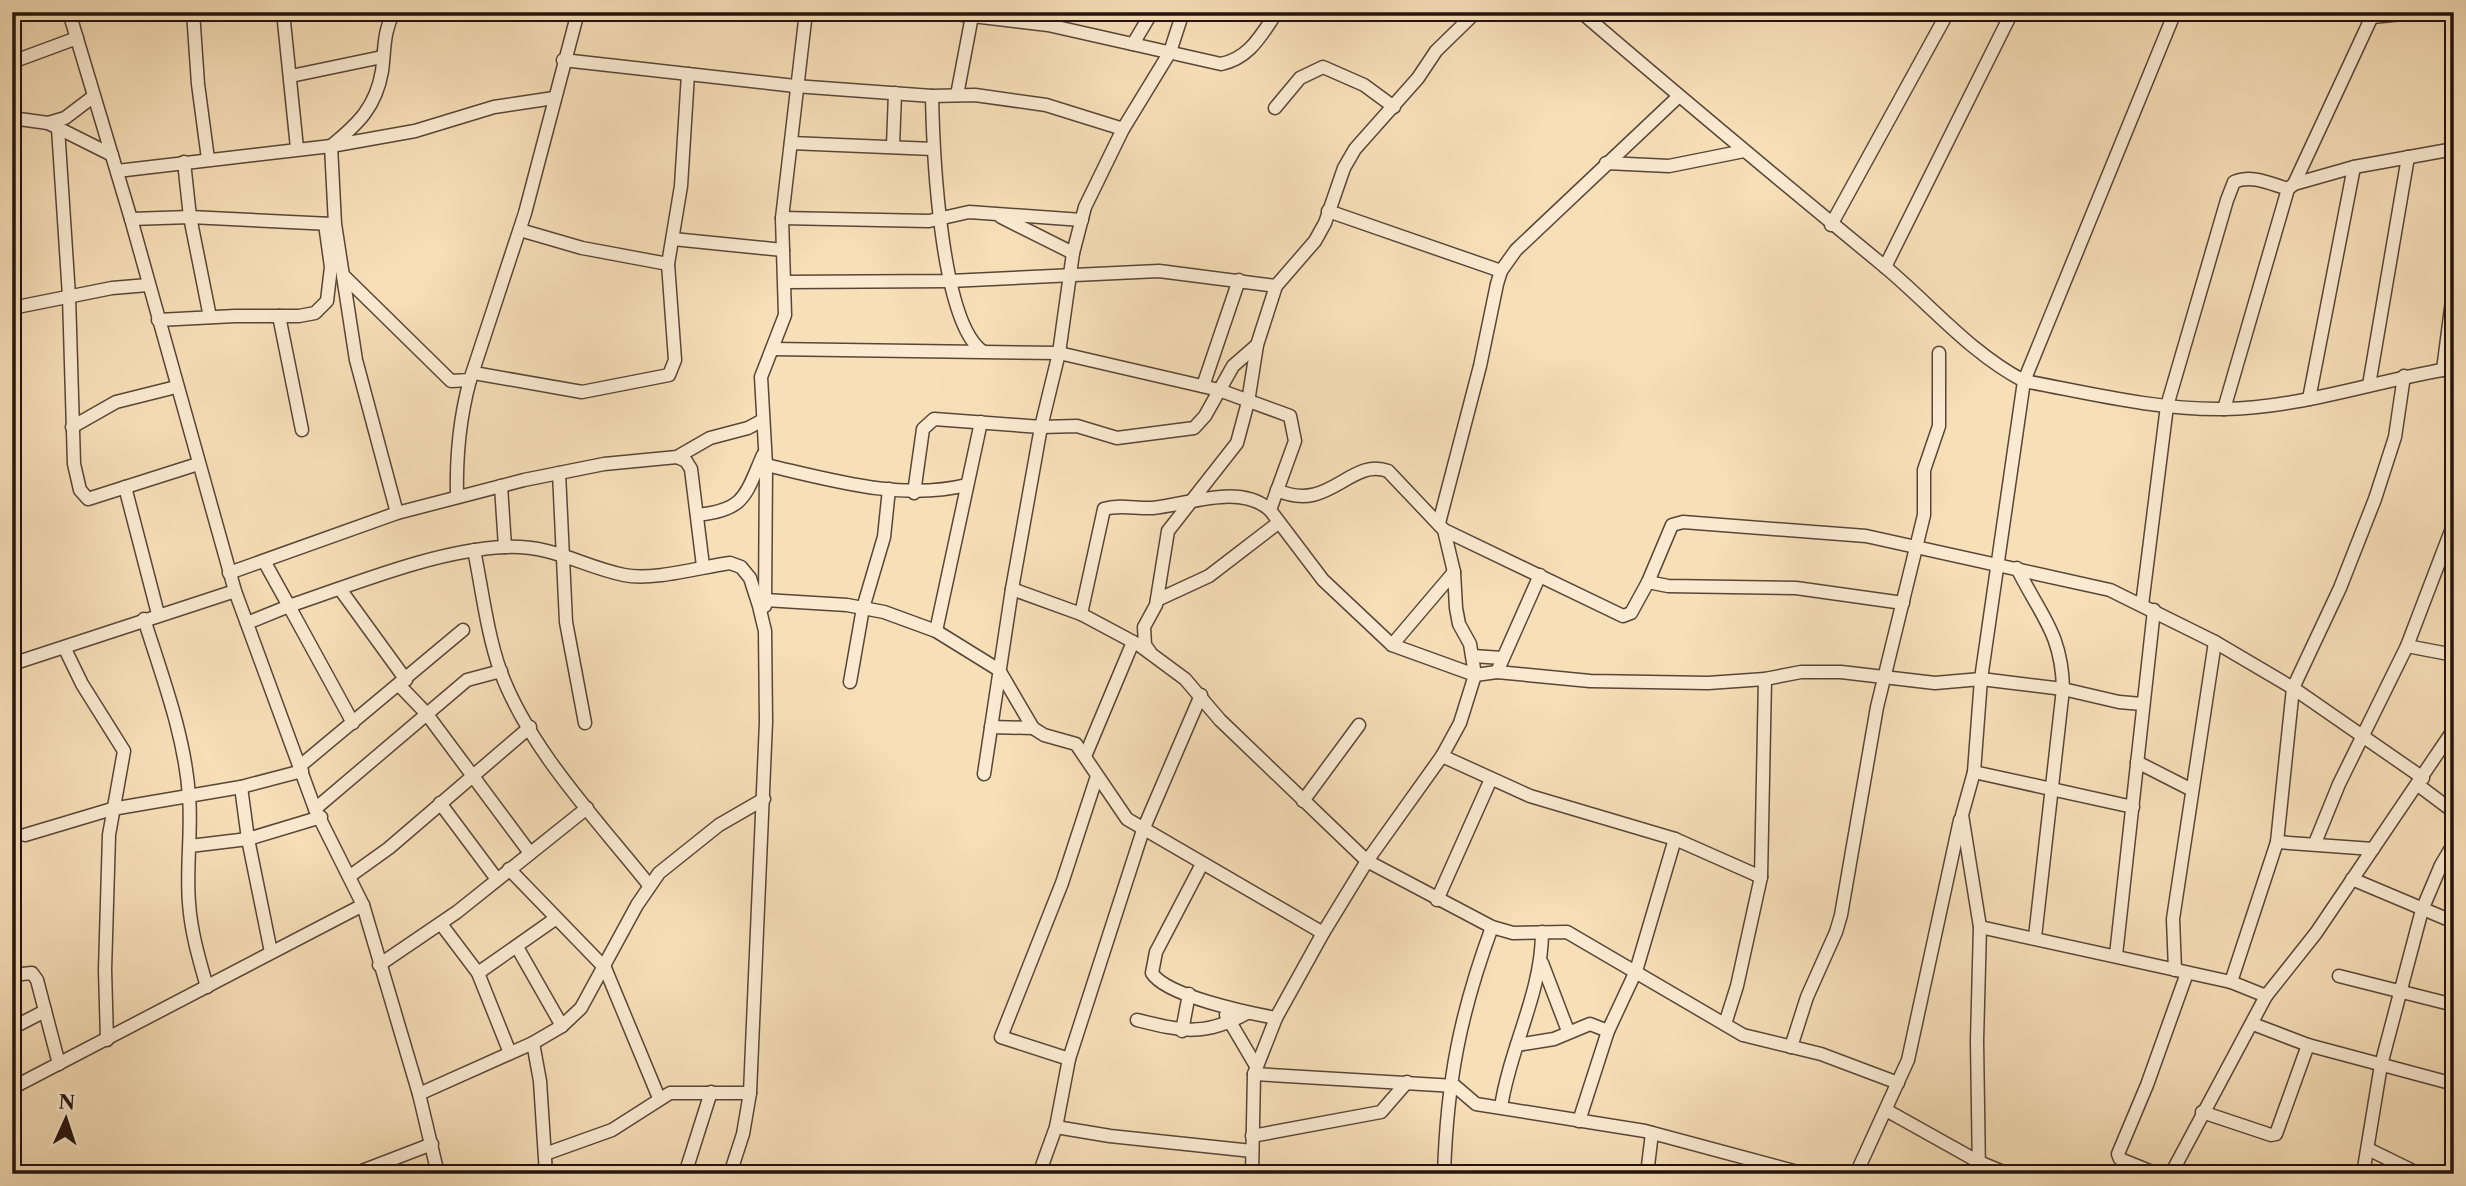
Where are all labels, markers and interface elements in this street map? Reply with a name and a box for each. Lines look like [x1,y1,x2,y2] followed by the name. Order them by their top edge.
[32,1084,102,1154] north arrow
[58,1091,76,1114] text: N

